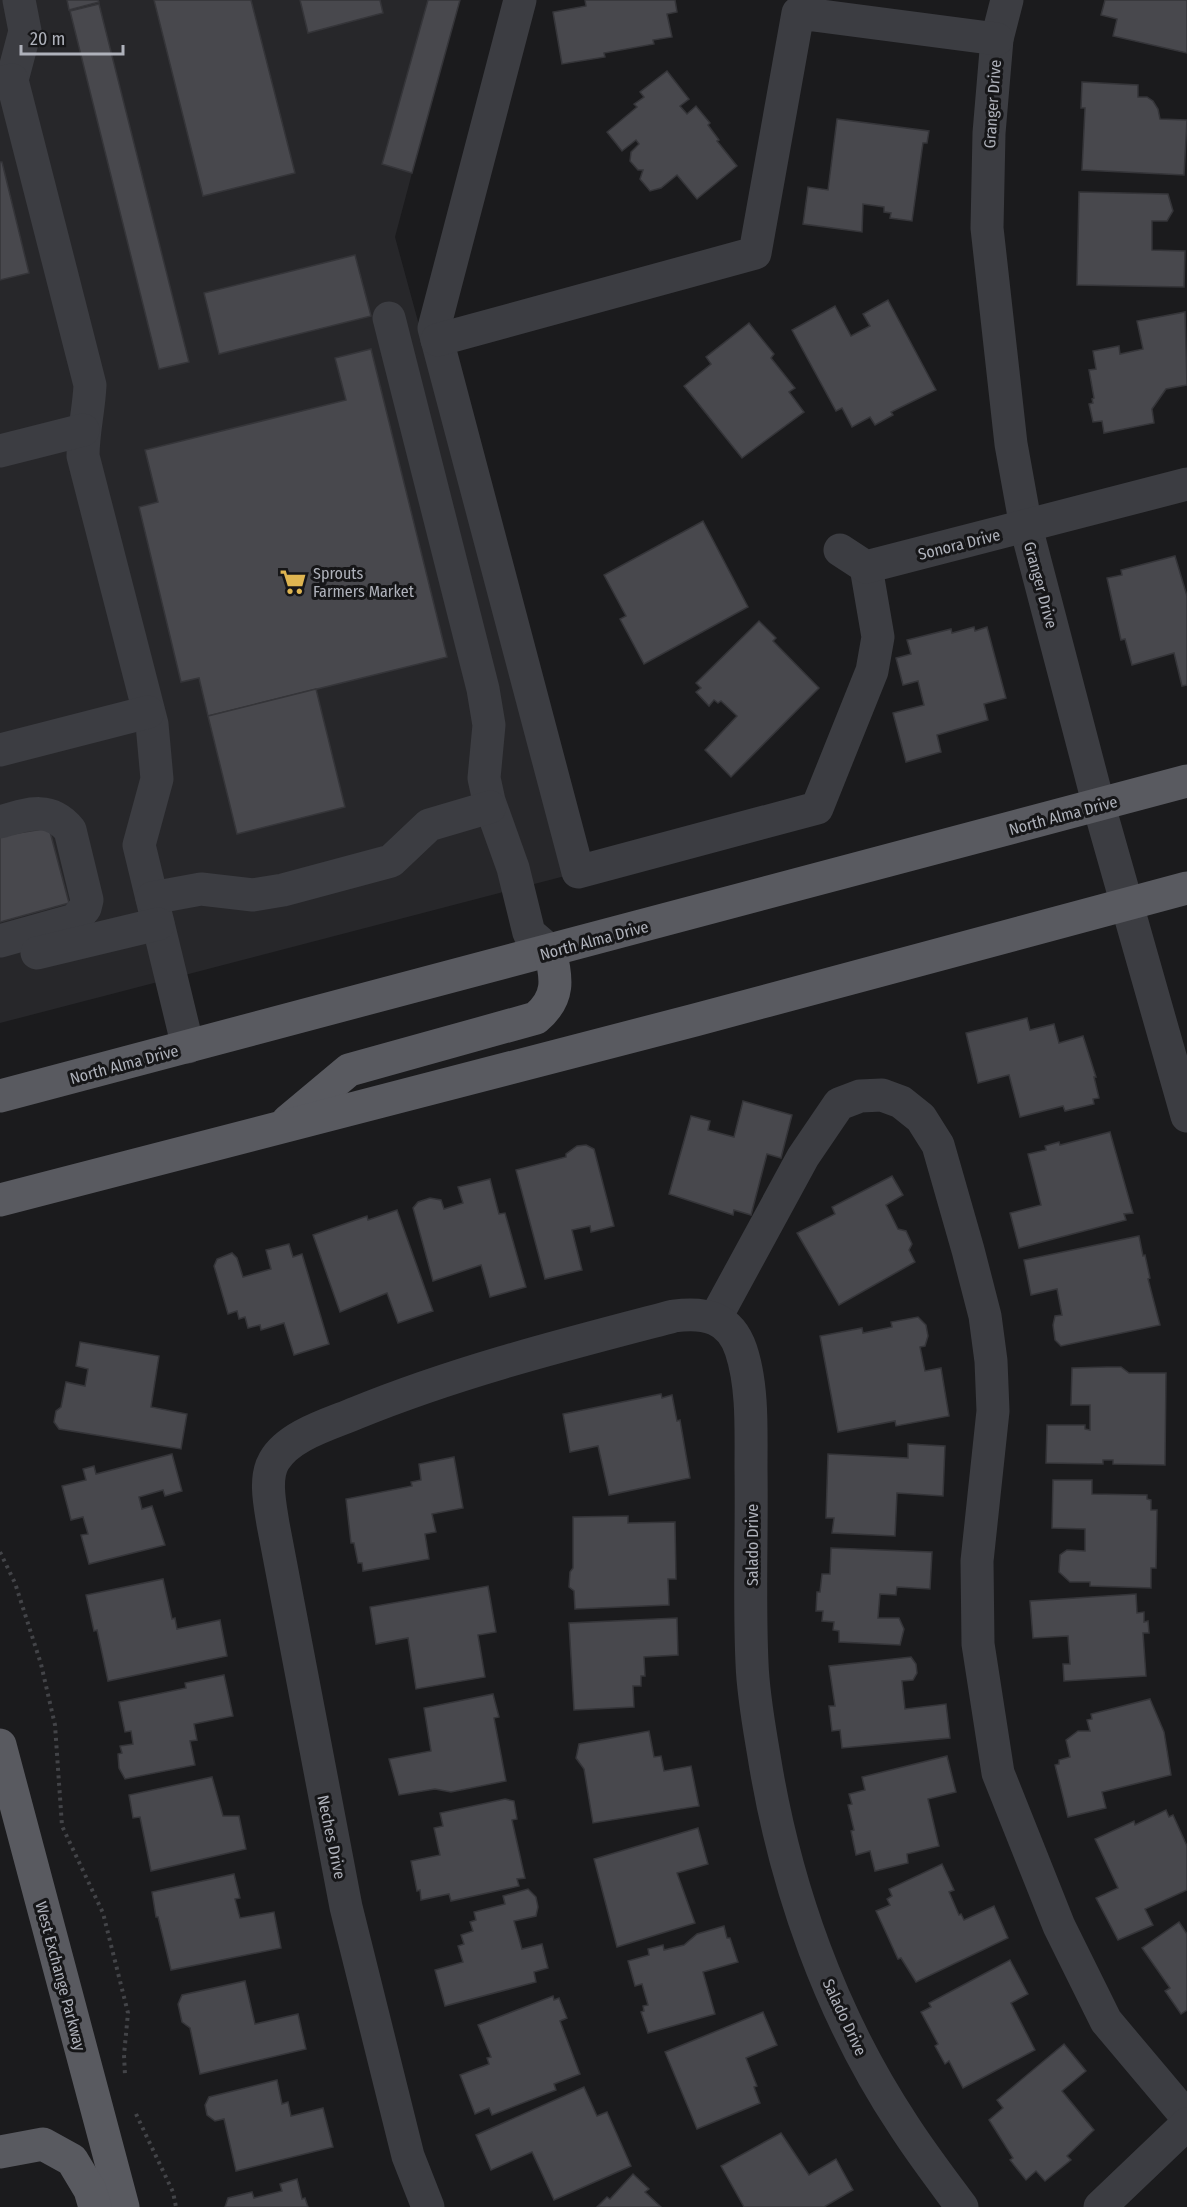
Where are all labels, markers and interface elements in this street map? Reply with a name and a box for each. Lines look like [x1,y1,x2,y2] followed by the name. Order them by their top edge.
[21,18,123,56] scale bar
[30,28,65,50] text: 20 m
[980,59,1005,149] street label: Granger Drive
[916,525,1002,564] street label: Sonora Drive
[1020,540,1061,631] street label: Granger Drive
[313,564,415,601] place label: Sprouts Farmers Market
[278,567,308,597] supermarket icon: Sprouts Farmers Market
[1007,792,1120,839] street label: North Alma Drive
[538,917,651,964] street label: North Alma Drive
[68,1041,181,1088] street label: North Alma Drive
[743,1504,762,1586] street label: Salado Drive
[313,1793,350,1881] street label: Neches Drive
[31,1899,90,2054] street label: West Exchange Parkway
[819,1976,871,2059] street label: Salado Drive

